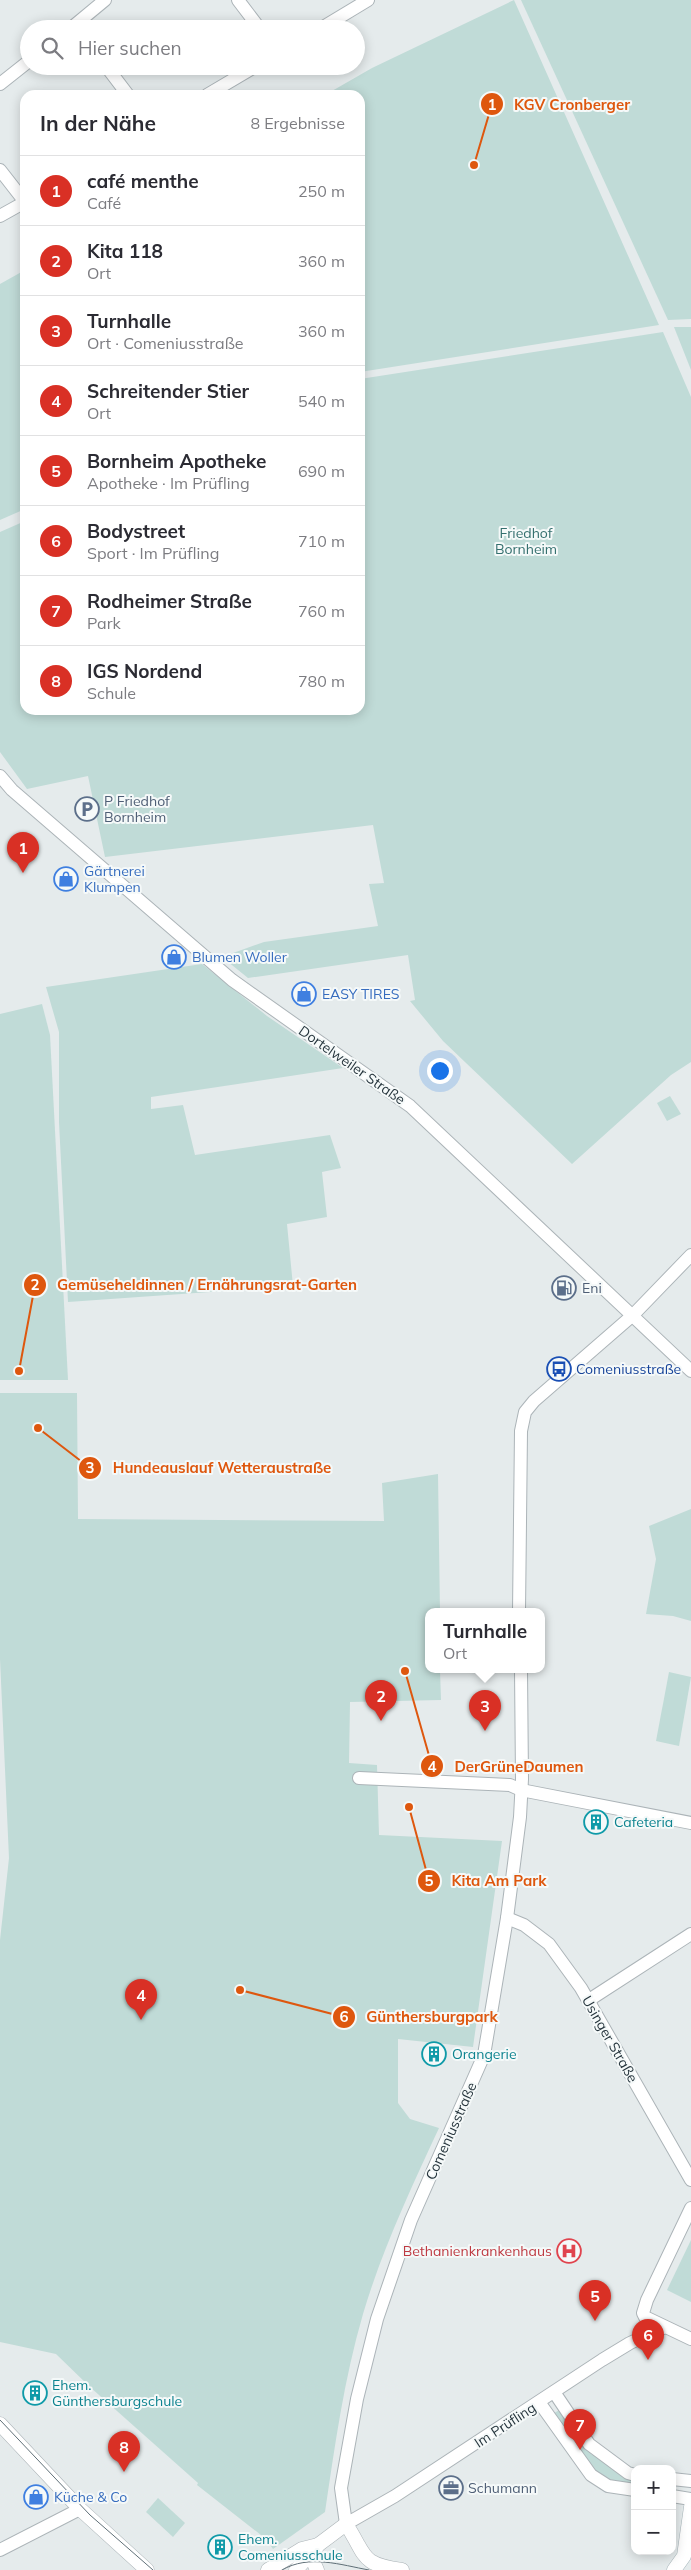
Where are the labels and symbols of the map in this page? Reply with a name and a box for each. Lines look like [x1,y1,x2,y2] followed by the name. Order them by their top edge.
[479,89,640,119] callout: KGV Cronberger
[487,95,497,114] text: 1
[514,95,630,114] text: KGV Cronberger
[495,524,557,558] park label: Friedhof Bornheim
[104,792,170,826] place label: P Friedhof Bornheim
[74,796,100,822] parking icon: P Friedhof Bornheim
[7,832,39,873] pin: 1
[84,862,145,896] place label: Gärtnerei Klumpen
[53,866,79,892] shop icon: Gärtnerei Klumpen
[161,944,187,970] shop icon: Blumen Woller
[192,948,288,966] place label: Blumen Woller
[291,981,317,1007] shop icon: EASY TIRES
[322,985,400,1003] place label: EASY TIRES
[295,1022,409,1108] street label: Dortelweiler Straße
[427,1058,453,1084] your location
[22,1270,367,1300] callout: Gemüseheldinnen / Ernährungsrat-Garten
[30,1275,40,1294] text: 2
[57,1275,357,1294] text: Gemüseheldinnen / Ernährungsrat-Garten
[551,1275,577,1301] fuel station icon: Eni
[582,1279,602,1297] place label: Eni
[546,1356,572,1382] bus stop icon: Comeniusstraße
[576,1360,681,1378] place label: Comeniusstraße
[78,1453,341,1483] callout: Hundeauslauf Wetteraustraße
[85,1458,95,1477] text: 3
[113,1458,331,1477] text: Hundeauslauf Wetteraustraße
[365,1680,397,1721] pin: 2
[469,1690,501,1731] pin: 3
[419,1751,593,1781] callout: DerGrüneDaumen
[427,1757,437,1776] text: 4
[454,1757,584,1776] text: DerGrüneDaumen
[583,1809,609,1835] building icon: Cafeteria
[614,1813,673,1831] place label: Cafeteria
[417,1866,557,1896] callout: Kita Am Park
[424,1871,434,1890] text: 5
[452,1871,547,1890] text: Kita Am Park
[125,1979,157,2020] pin: 4
[578,1992,642,2086] street label: Usinger Straße
[331,2002,508,2032] callout: Günthersburgpark
[339,2007,349,2026] text: 6
[366,2007,498,2026] text: Günthersburgpark
[421,2041,447,2067] building icon: Orangerie
[452,2045,517,2063] place label: Orangerie
[421,2079,481,2183] street label: Comeniusstraße
[556,2238,582,2264] hospital icon: Bethanienkrankenhaus
[403,2242,552,2260] place label: Bethanienkrankenhaus
[579,2280,611,2321] pin: 5
[632,2319,664,2360] pin: 6
[52,2376,182,2410] place label: Ehem. Günthersburgschule
[22,2380,48,2406] building icon: Ehem. Günthersburgschule
[471,2398,539,2452] street label: Im Prüfling
[564,2409,596,2450] pin: 7
[108,2431,140,2472] pin: 8
[438,2475,464,2501] office icon: Schumann
[468,2479,537,2497] place label: Schumann
[23,2484,49,2510] shop icon: Küche & Co
[54,2488,127,2506] place label: Küche & Co
[238,2530,343,2564] place label: Ehem. Comeniusschule
[207,2534,233,2560] building icon: Ehem. Comeniusschule

